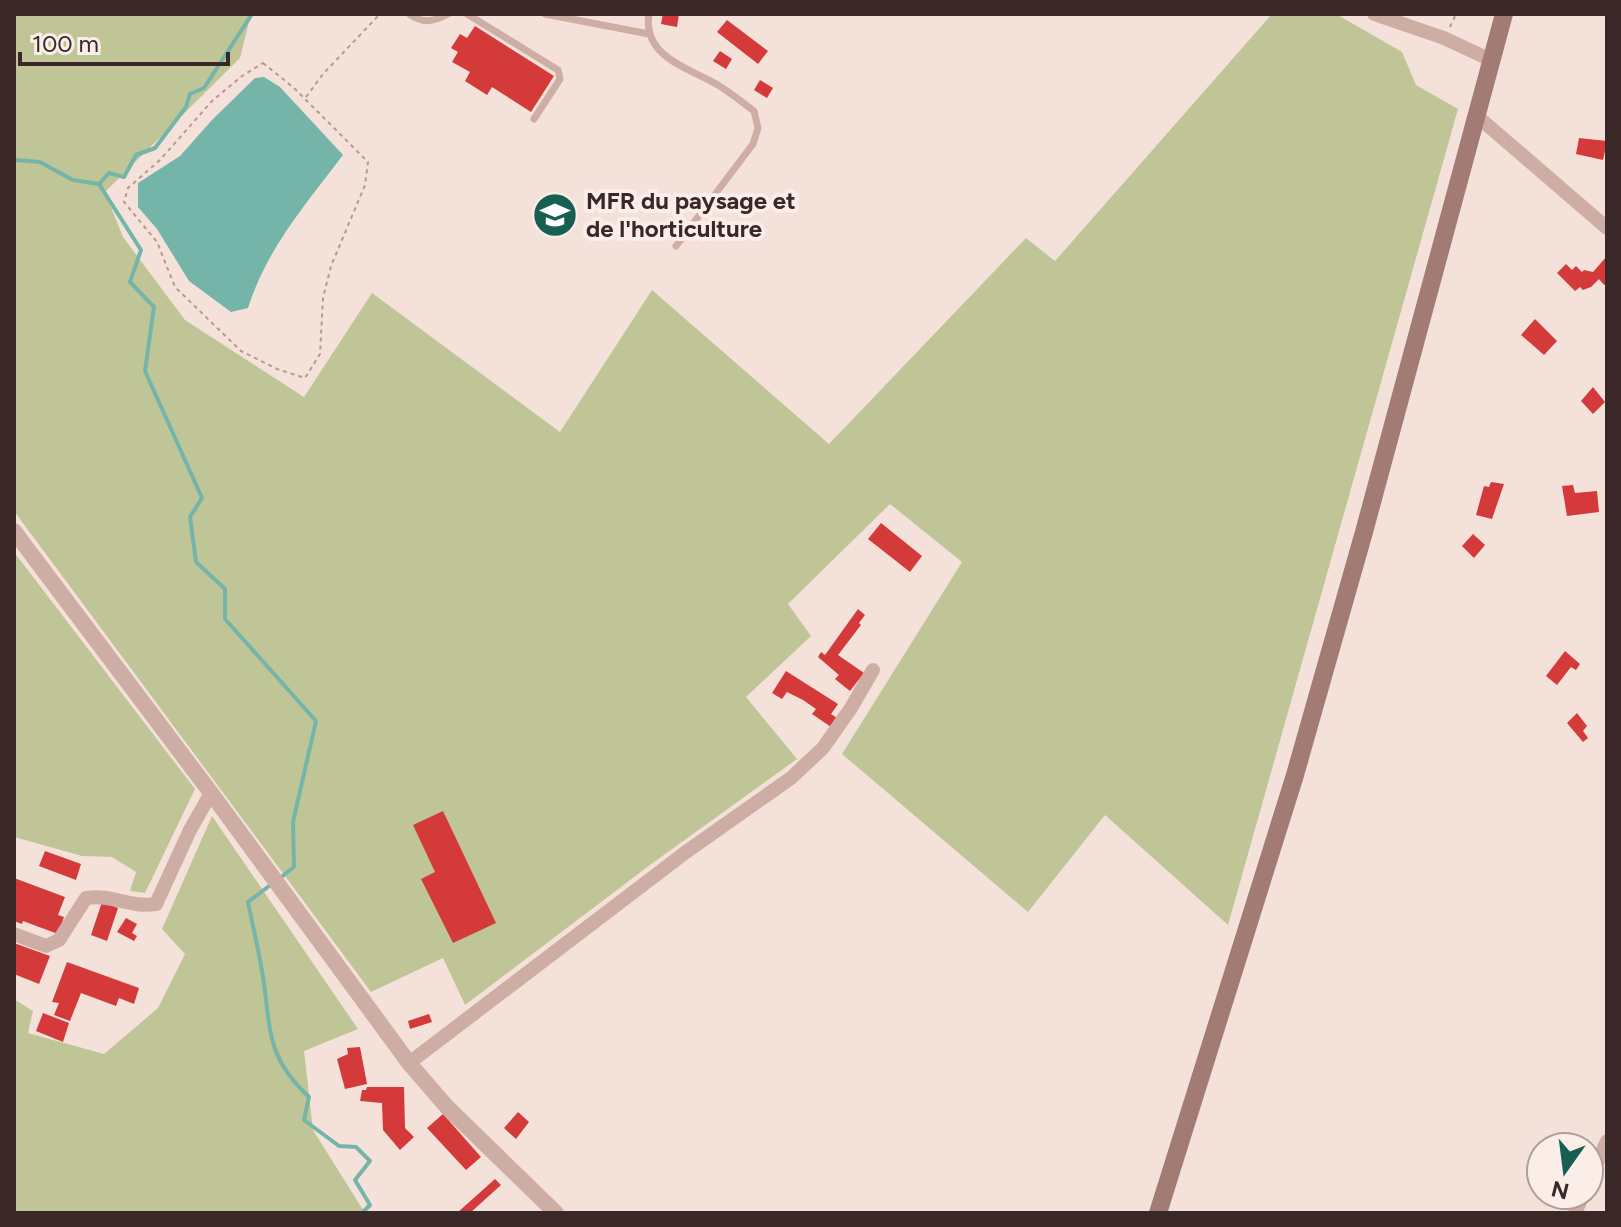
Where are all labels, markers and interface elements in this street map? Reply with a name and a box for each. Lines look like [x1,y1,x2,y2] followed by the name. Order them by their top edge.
[20,16,228,66] scale bar
[32,29,99,58] text: 100 m
[586,186,796,243] place label: MFR du paysage et de l'horticulture
[531,191,579,239] school or university icon: MFR du paysage et de l'horticulture
[1525,1131,1605,1211] north arrow
[1549,1175,1572,1205] text: N

